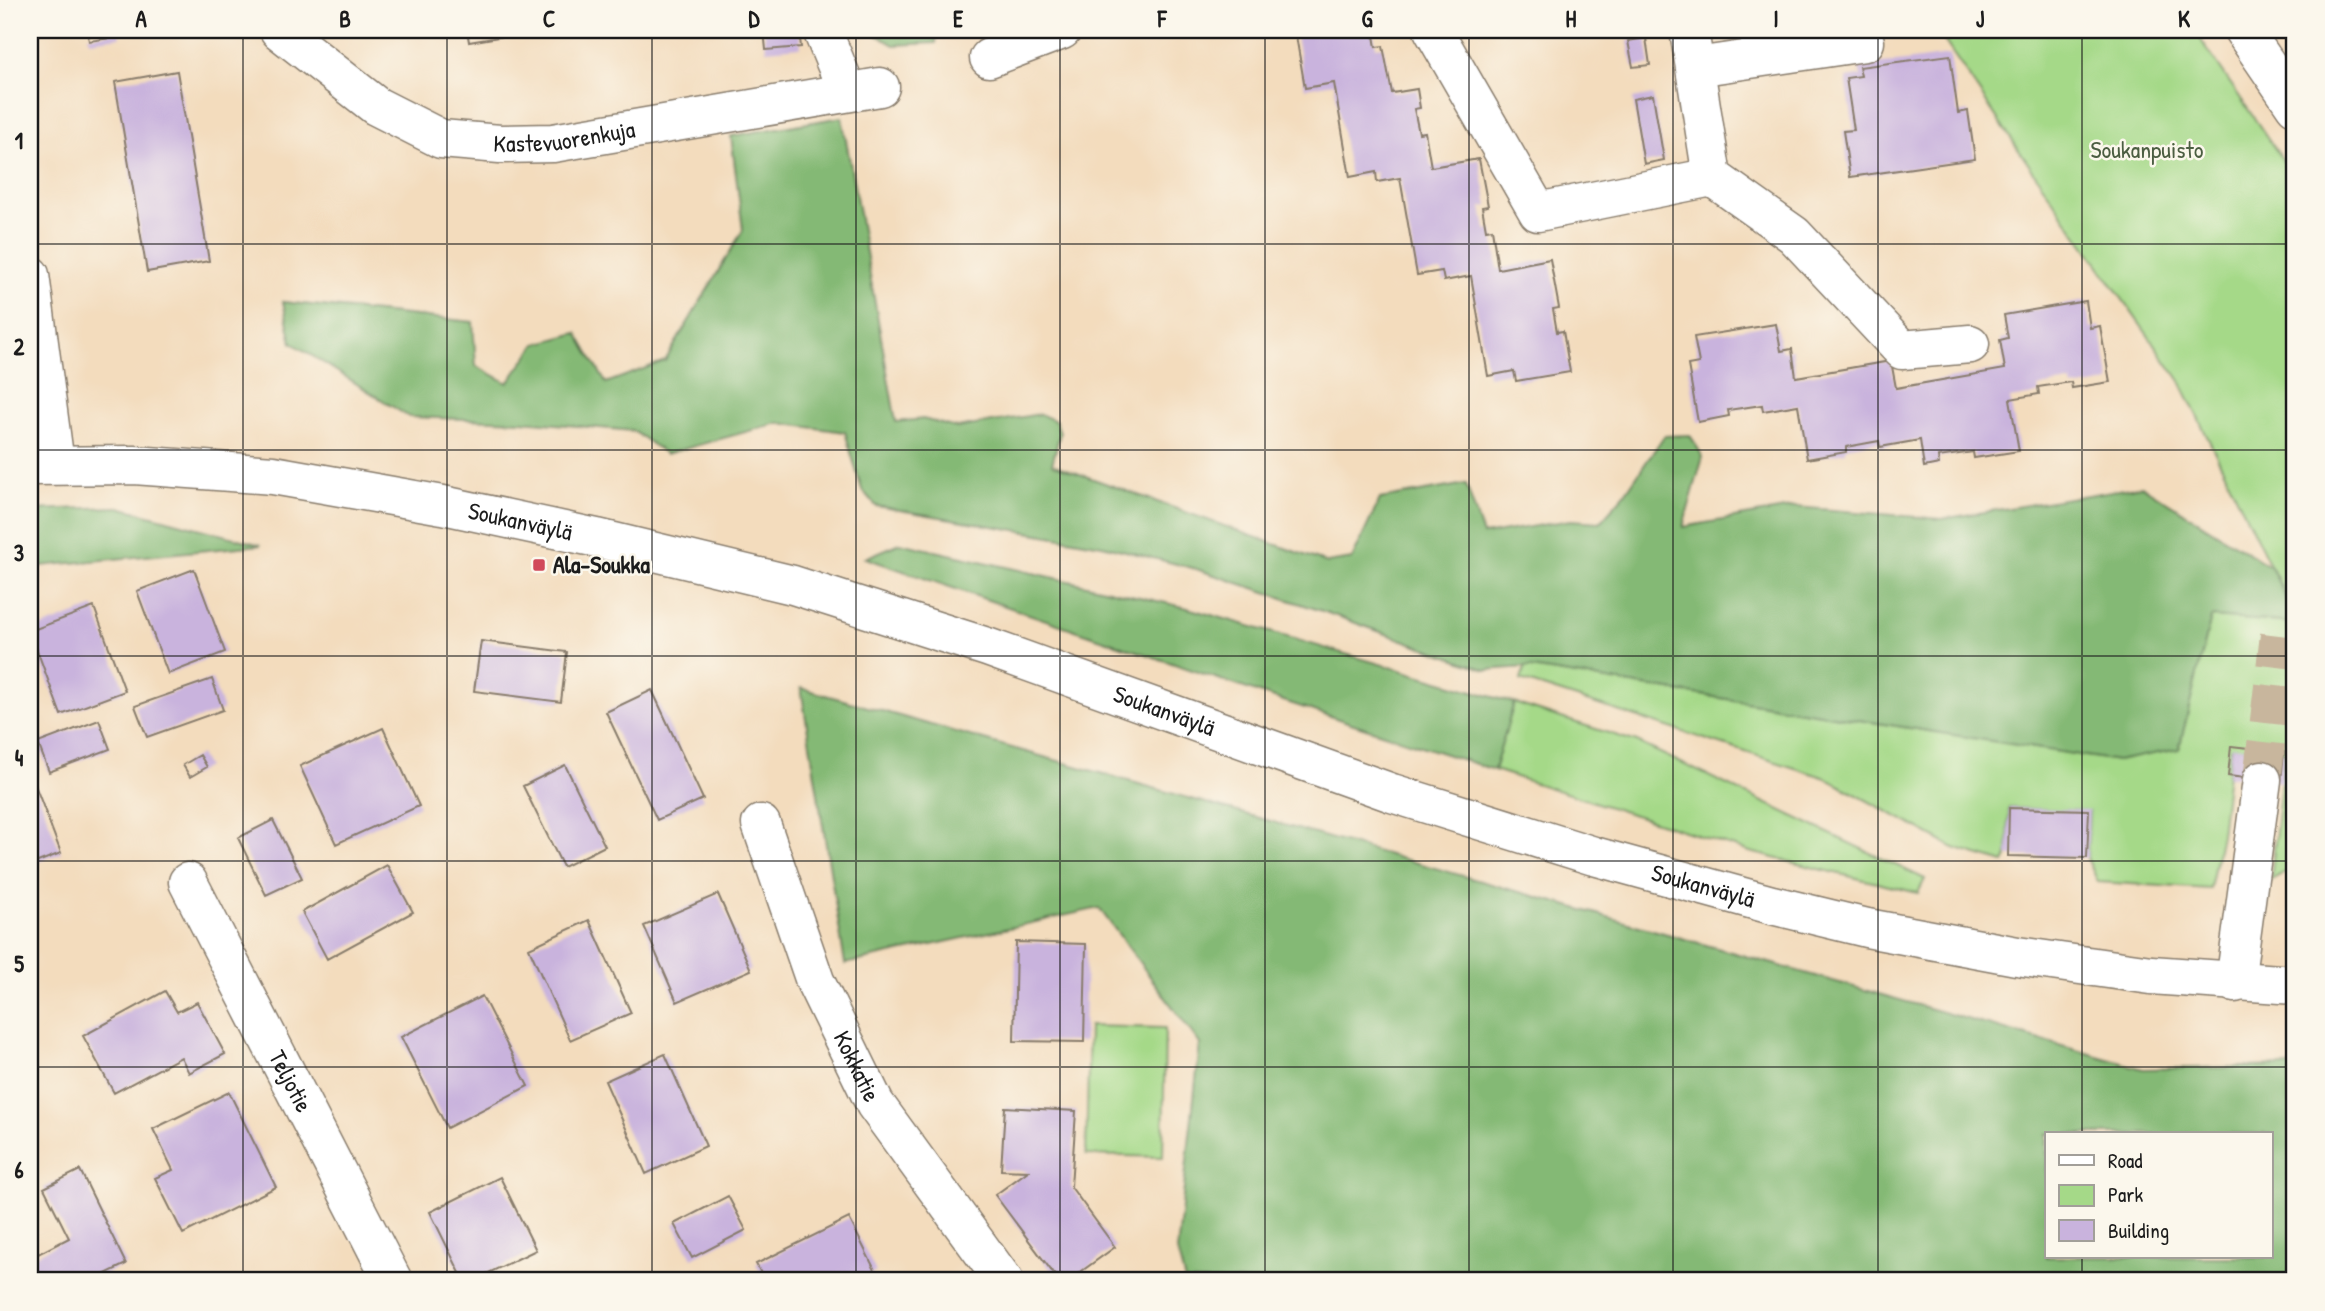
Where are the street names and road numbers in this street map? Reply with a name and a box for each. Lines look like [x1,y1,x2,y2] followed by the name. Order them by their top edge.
[492,112,637,159] street label: Kastevuorenkuja
[465,494,575,547] street label: Soukanväylä
[1109,677,1220,743] street label: Soukanväylä
[1648,856,1759,915] street label: Soukanväylä
[827,1025,889,1107] street label: Kokkatie
[262,1044,321,1118] street label: Teljotie

